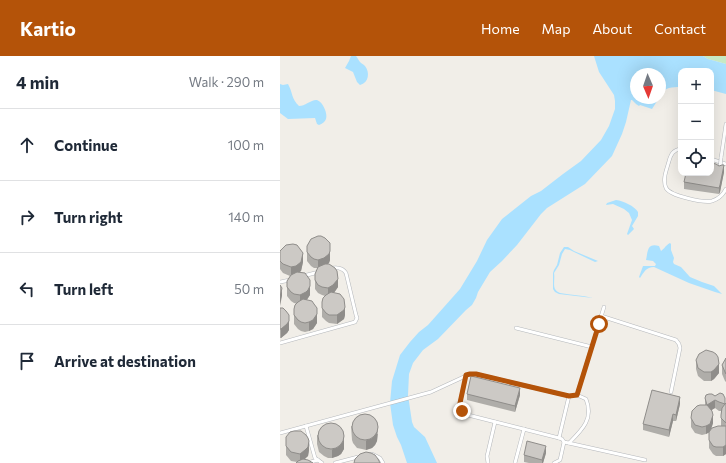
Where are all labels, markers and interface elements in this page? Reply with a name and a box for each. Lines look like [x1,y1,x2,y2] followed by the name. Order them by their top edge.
[20,17,76,40] text: Kartio
[481,20,520,37] text: Home
[542,20,570,37] text: Map
[592,20,632,37] text: About
[654,20,706,37] text: Contact
[630,68,666,104] north arrow
[678,68,714,176] map controls
[678,68,714,104] button: +
[16,72,59,93] text: 4 min
[189,74,264,90] text: Walk · 290 m
[678,104,714,140] button: −
[16,134,38,156] icon: ahead
[54,136,118,154] text: Continue
[228,137,264,153] text: 100 m
[678,140,714,176] button: locate
[16,206,38,228] icon: right
[54,208,123,226] text: Turn right
[228,209,264,225] text: 140 m
[16,278,38,300] icon: left
[54,280,113,298] text: Turn left
[234,281,264,297] text: 50 m
[590,315,608,333] route start
[16,350,38,372] icon: arrive
[54,352,196,370] text: Arrive at destination
[453,402,471,420] route end

